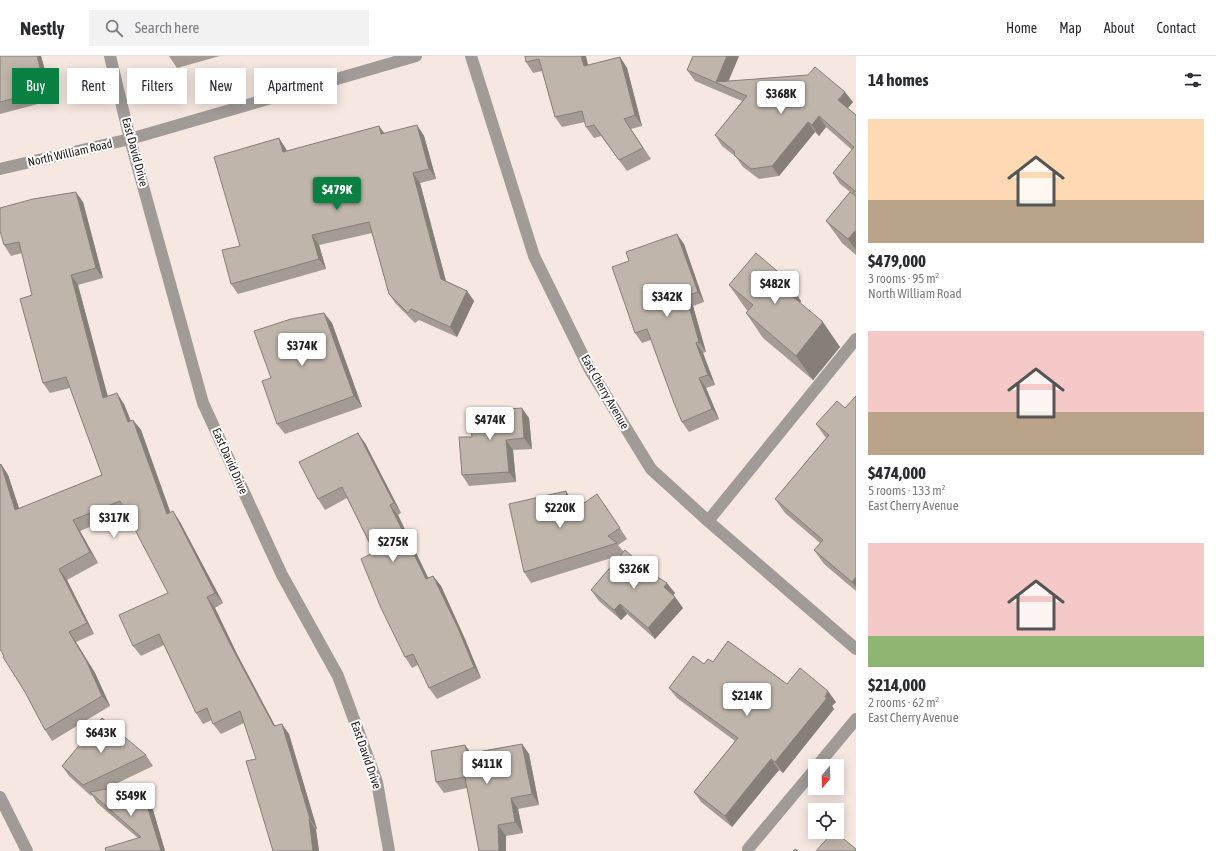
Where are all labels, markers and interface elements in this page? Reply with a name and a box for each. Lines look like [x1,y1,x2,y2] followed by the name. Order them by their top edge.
[89,10,369,46] search box
[20,17,65,39] text: Nestly
[103,17,125,39] icon: search
[135,19,199,36] text: Search here
[1006,20,1037,36] text: Home
[1059,20,1082,36] text: Map
[1104,20,1135,36] text: About
[1157,20,1196,36] text: Contact
[12,68,59,104] chip: Buy
[67,68,119,104] chip: Rent
[127,68,187,104] chip: Filters
[195,68,246,104] chip: New
[254,68,337,104] chip: Apartment
[1182,69,1204,91] icon: filters
[868,70,929,90] text: 14 homes
[753,81,809,115] pin: $368K
[766,86,796,101] text: $368K
[119,116,151,188] street label: East David Drive
[26,136,114,170] street label: North William Road
[1000,145,1072,217] icon: home
[309,177,365,211] pin: $479K
[322,182,352,197] text: $479K
[868,251,926,271] text: $479,000
[747,271,803,305] pin: $482K
[868,271,939,286] text: 3 rooms · 95 m²
[760,276,790,291] text: $482K
[639,284,695,318] pin: $342K
[868,286,962,301] text: North William Road
[652,289,682,304] text: $342K
[274,333,330,367] pin: $374K
[287,338,317,353] text: $374K
[578,352,632,432] street label: East Cherry Avenue
[1000,357,1072,429] icon: home
[462,407,518,441] pin: $474K
[475,412,505,427] text: $474K
[209,426,251,496] street label: East David Drive
[868,463,926,483] text: $474,000
[868,483,945,498] text: 5 rooms · 133 m²
[532,495,588,529] pin: $220K
[868,498,959,513] text: East Cherry Avenue
[545,500,575,515] text: $220K
[86,505,142,539] pin: $317K
[99,510,129,525] text: $317K
[365,529,421,563] pin: $275K
[378,534,408,549] text: $275K
[606,556,662,590] pin: $326K
[619,561,649,576] text: $326K
[1000,569,1072,641] icon: home
[868,675,926,695] text: $214,000
[719,683,775,717] pin: $214K
[732,688,762,703] text: $214K
[868,695,939,710] text: 2 rooms · 62 m²
[868,710,959,725] text: East Cherry Avenue
[348,719,384,791] street label: East David Drive
[73,720,129,754] pin: $643K
[86,725,116,740] text: $643K
[459,751,515,785] pin: $411K
[472,756,502,771] text: $411K
[808,759,844,795] north arrow
[808,759,844,839] map controls
[103,783,159,817] pin: $549K
[116,788,146,803] text: $549K
[808,803,844,839] button: locate

